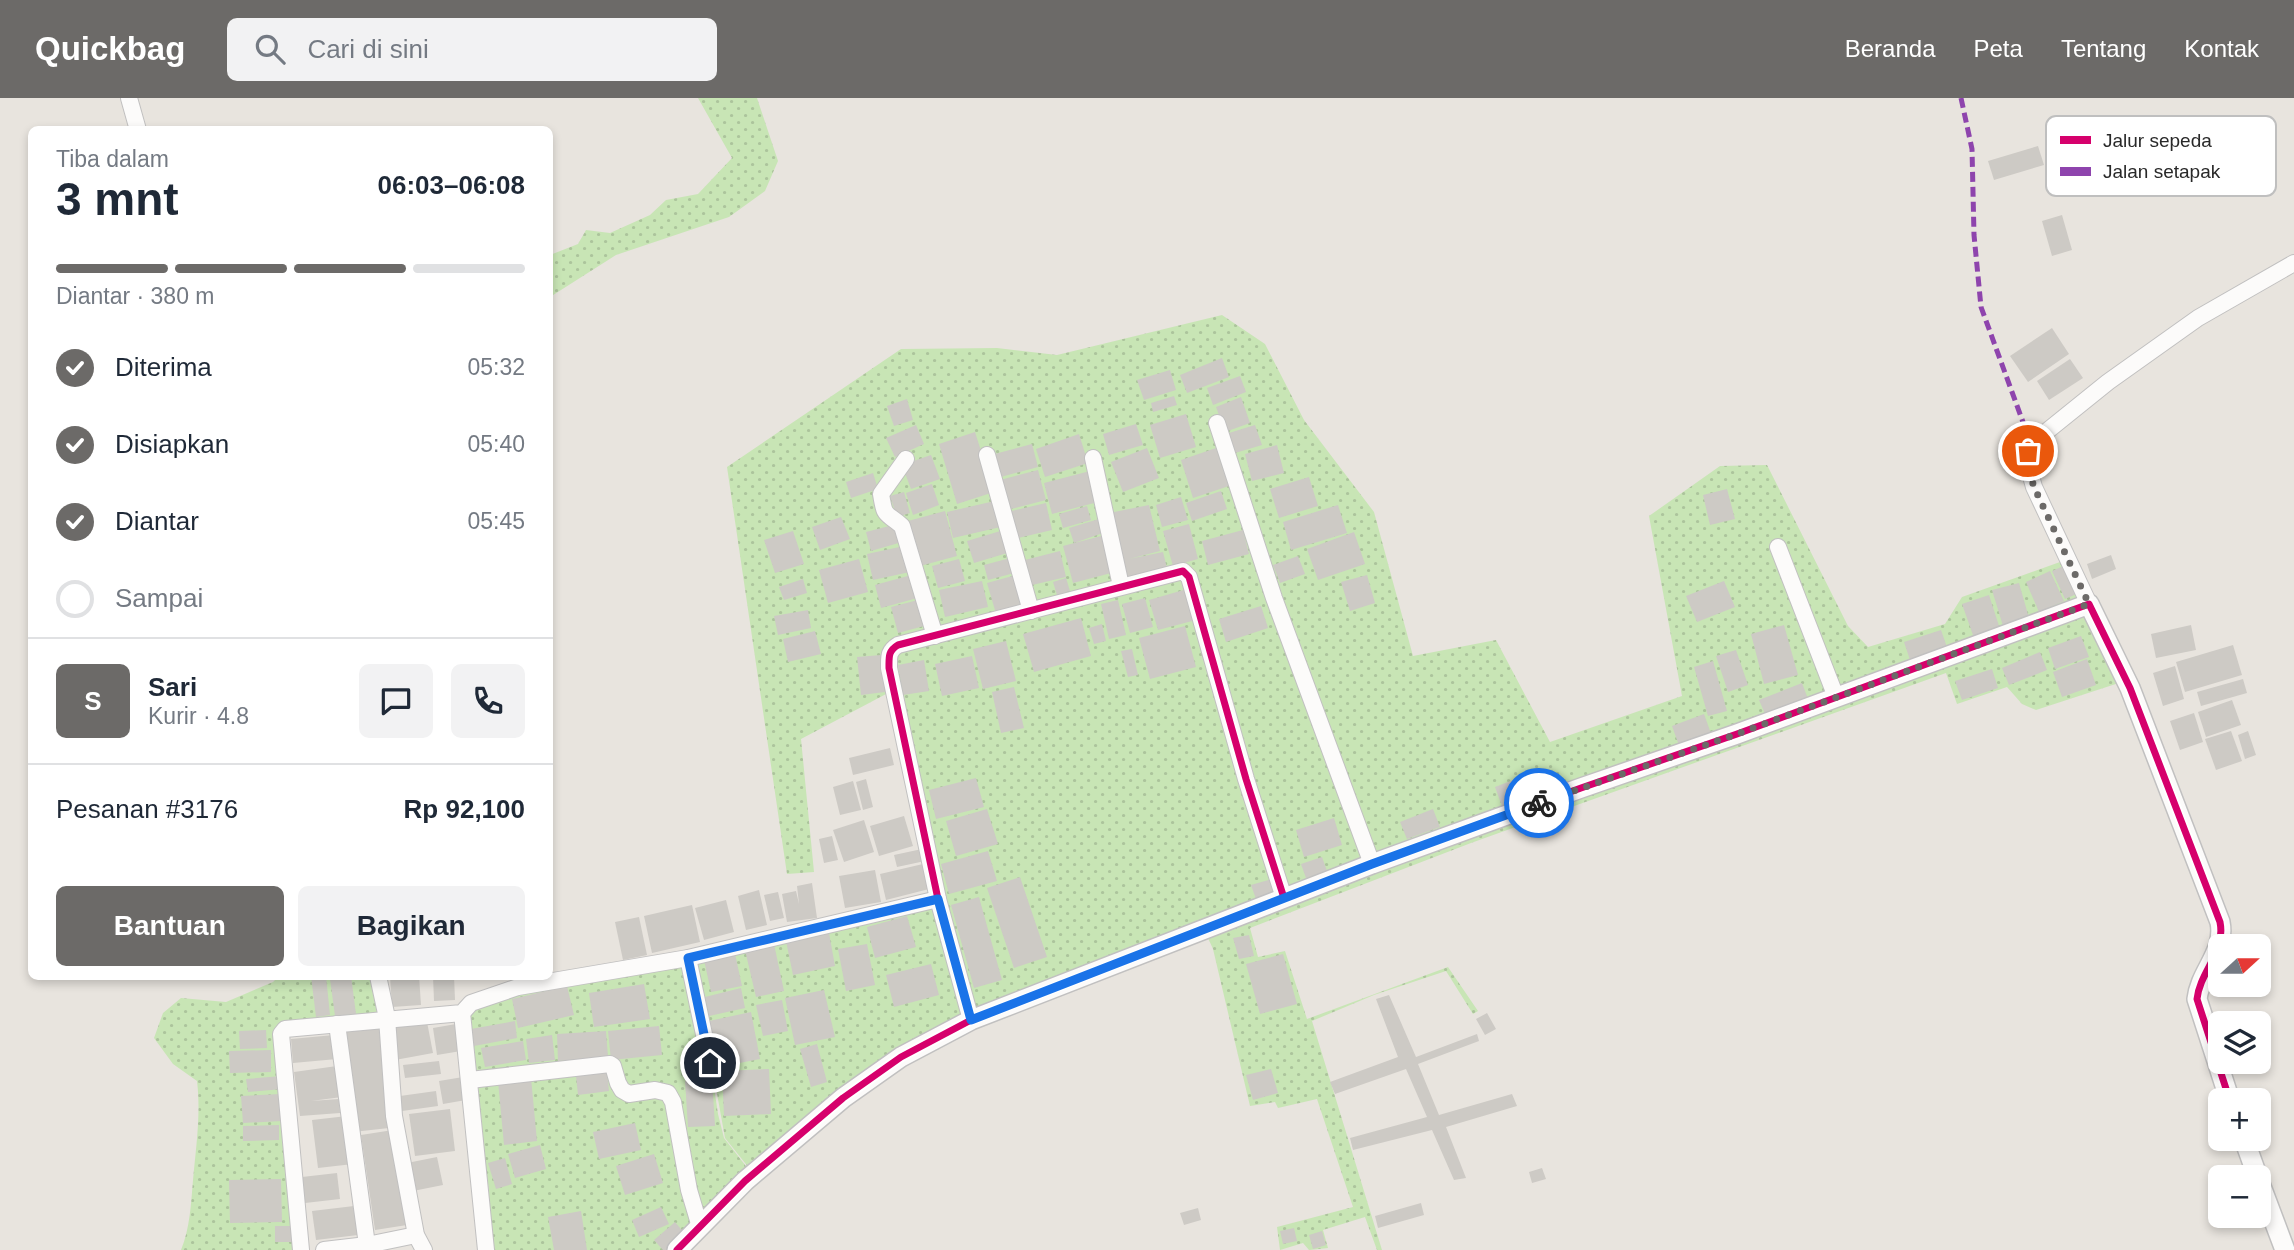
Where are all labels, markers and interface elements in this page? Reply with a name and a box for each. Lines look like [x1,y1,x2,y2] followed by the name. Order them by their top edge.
[227,18,717,81] search box
[35,30,185,67] text: Quickbag
[251,30,289,68] icon: search
[307,34,429,64] text: Cari di sini
[1845,35,1936,62] text: Beranda
[1974,35,2023,62] text: Peta
[2061,35,2146,62] text: Tentang
[2184,35,2259,62] text: Kontak
[2046,116,2276,196] legend
[2103,130,2212,151] text: Jalur sepeda
[56,146,169,172] text: Tiba dalam
[2103,161,2221,182] text: Jalan setapak
[378,170,525,200] text: 06:03–06:08
[56,173,179,225] text: 3 mnt
[56,283,215,309] text: Diantar · 380 m
[56,349,94,387] icon: check
[115,352,212,382] text: Diterima
[467,354,525,380] text: 05:32
[1998,421,2058,481] pin
[56,426,94,464] icon: check
[115,429,229,459] text: Disiapkan
[467,431,525,457] text: 05:40
[2009,432,2047,470] icon: bag
[56,503,94,541] icon: check
[115,506,199,536] text: Diantar
[467,508,525,534] text: 05:45
[115,583,203,613] text: Sampai
[359,664,433,738] button: chat
[451,664,525,738] button: phone
[148,672,197,702] text: Sari
[84,686,102,716] text: S
[148,703,249,729] text: Kurir · 4.8
[1504,768,1574,838] courier
[1520,784,1558,822] icon: bike
[56,794,238,824] text: Pesanan #3176
[404,794,525,824] text: Rp 92,100
[56,886,284,966] button: Bantuan
[298,886,525,966] button: Bagikan
[2208,934,2272,998] north arrow
[2208,934,2271,1228] map controls
[2208,1011,2271,1074] button: layers
[680,1033,740,1093] pin
[691,1044,729,1082] icon: home
[2208,1088,2271,1151] button: +
[2208,1165,2271,1228] button: −

